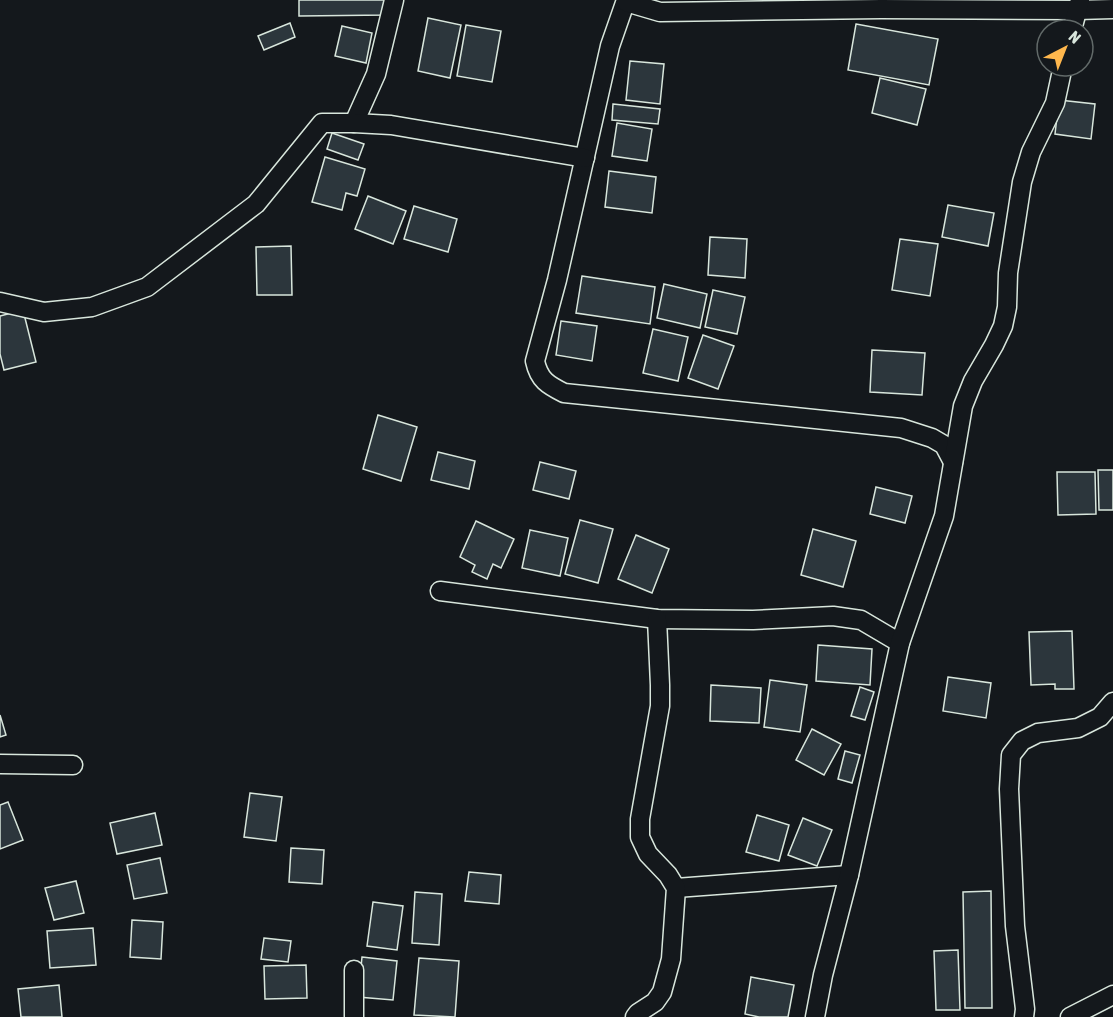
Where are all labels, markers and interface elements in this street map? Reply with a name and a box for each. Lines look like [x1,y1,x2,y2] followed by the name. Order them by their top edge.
[1035,18,1095,78] north arrow
[1066,27,1085,47] text: N

